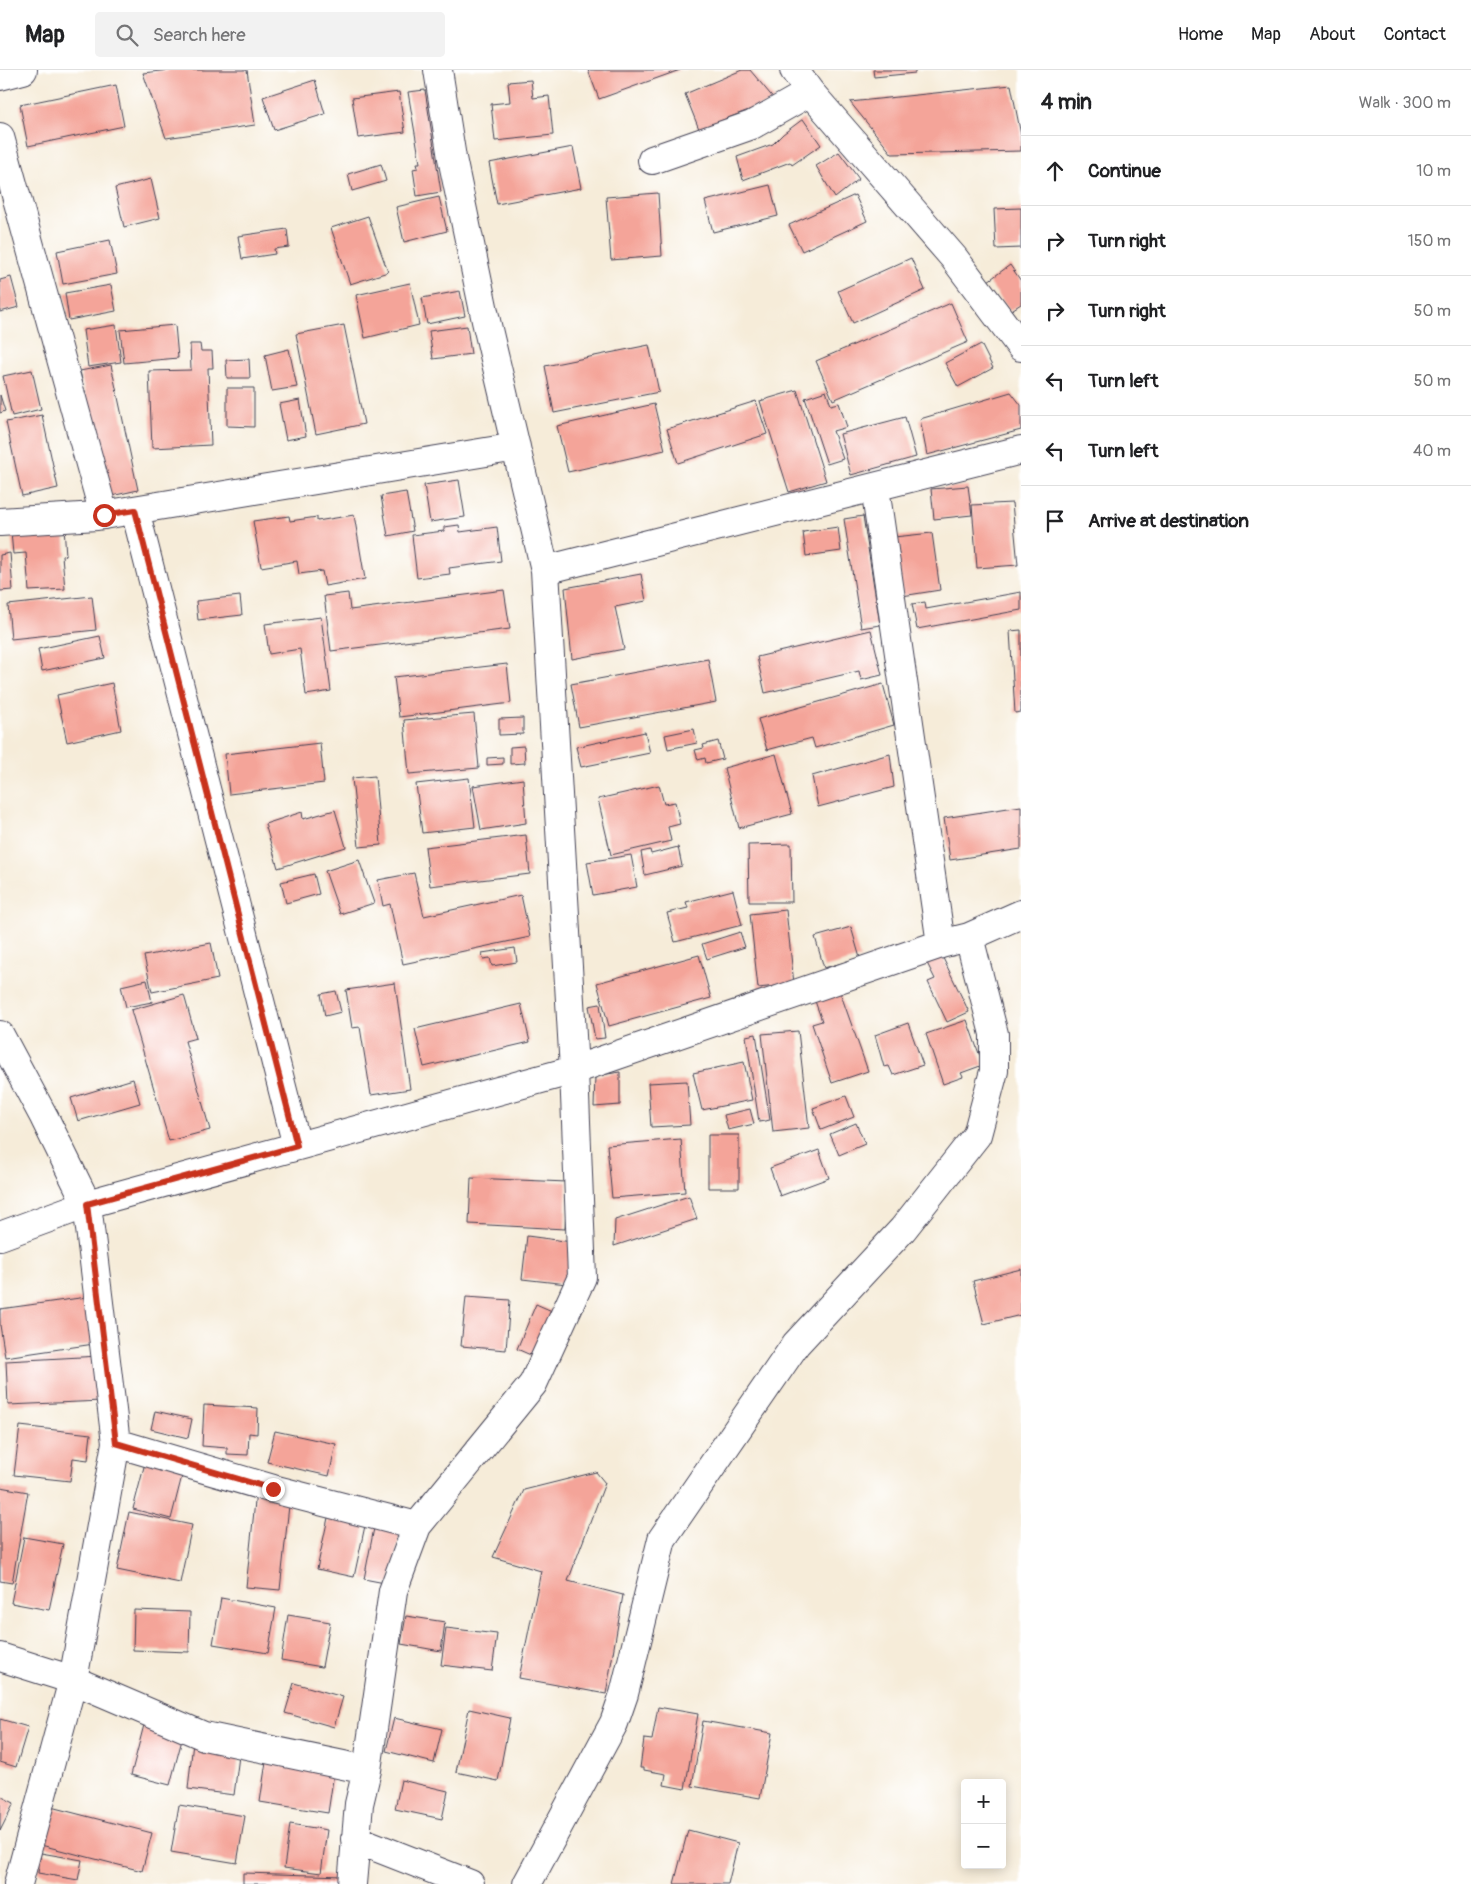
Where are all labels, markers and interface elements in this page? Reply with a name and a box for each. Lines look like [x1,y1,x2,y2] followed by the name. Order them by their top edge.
[95,12,445,57] search box
[25,20,65,49] text: Map
[113,21,141,49] icon: search
[153,23,246,47] text: Search here
[1178,23,1223,46] text: Home
[1251,23,1281,46] text: Map
[1309,23,1355,46] text: About
[1383,23,1446,46] text: Contact
[1041,89,1092,116] text: 4 min
[1359,93,1451,113] text: Walk · 300 m
[1041,157,1069,185] icon: ahead
[1088,159,1161,183] text: Continue
[1416,161,1451,181] text: 10 m
[1041,227,1069,255] icon: right
[1088,229,1166,253] text: Turn right
[1407,231,1451,251] text: 150 m
[1041,297,1069,325] icon: right
[1088,299,1166,323] text: Turn right
[1414,301,1451,321] text: 50 m
[1041,367,1069,395] icon: left
[1088,369,1158,393] text: Turn left
[1414,371,1451,391] text: 50 m
[1041,437,1069,465] icon: left
[1088,439,1158,463] text: Turn left
[1413,441,1451,461] text: 40 m
[93,504,116,527] route start
[1041,507,1069,535] icon: arrive
[1088,509,1249,533] text: Arrive at destination
[262,1478,285,1501] route end
[961,1779,1006,1869] map controls
[961,1779,1006,1824] button: +
[961,1824,1006,1869] button: −

